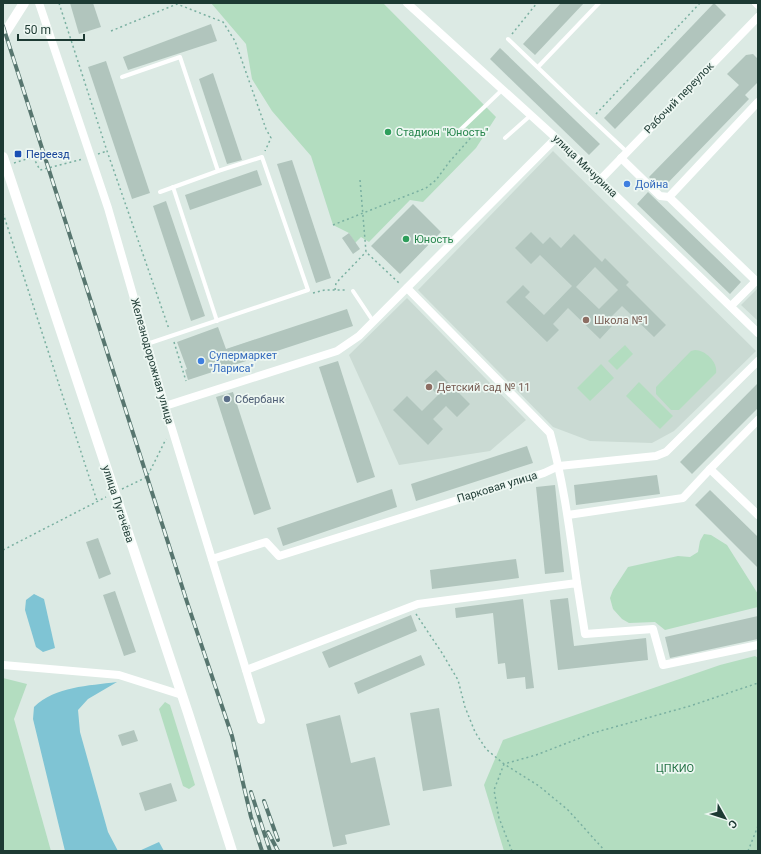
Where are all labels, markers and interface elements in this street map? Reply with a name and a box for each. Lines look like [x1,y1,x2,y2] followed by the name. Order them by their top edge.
[18,16,84,42] scale bar
[24,23,51,37] text: 50 m
[642,60,716,136] street label: Рабочий переулок
[396,126,488,139] place label: Стадион "Юность"
[383,127,393,137] marker: Стадион "Юность"
[550,132,620,200] street label: улица Мичурина
[26,148,70,161] place label: Переезд
[13,149,23,159] marker: Переезд
[635,178,668,191] place label: Дойна
[622,179,632,189] marker: Дойна
[414,233,453,246] place label: Юность
[401,234,411,244] marker: Юность
[128,296,176,426] street label: Железнодорожная улица
[594,314,649,327] place label: Школа №1
[581,315,591,325] marker: Школа №1
[209,349,278,375] place label: Супермаркет "Лариса"
[196,356,206,366] marker: Супермаркет "Лариса"
[437,381,531,394] place label: Детский сад № 11
[424,382,434,392] marker: Детский сад № 11
[235,393,285,406] place label: Сбербанк
[222,394,232,404] marker: Сбербанк
[99,464,137,544] street label: улица Пугачёва
[455,469,539,505] street label: Парковая улица
[656,762,694,775] park label: ЦПКИО
[705,798,745,838] north arrow
[725,817,740,831] text: С

